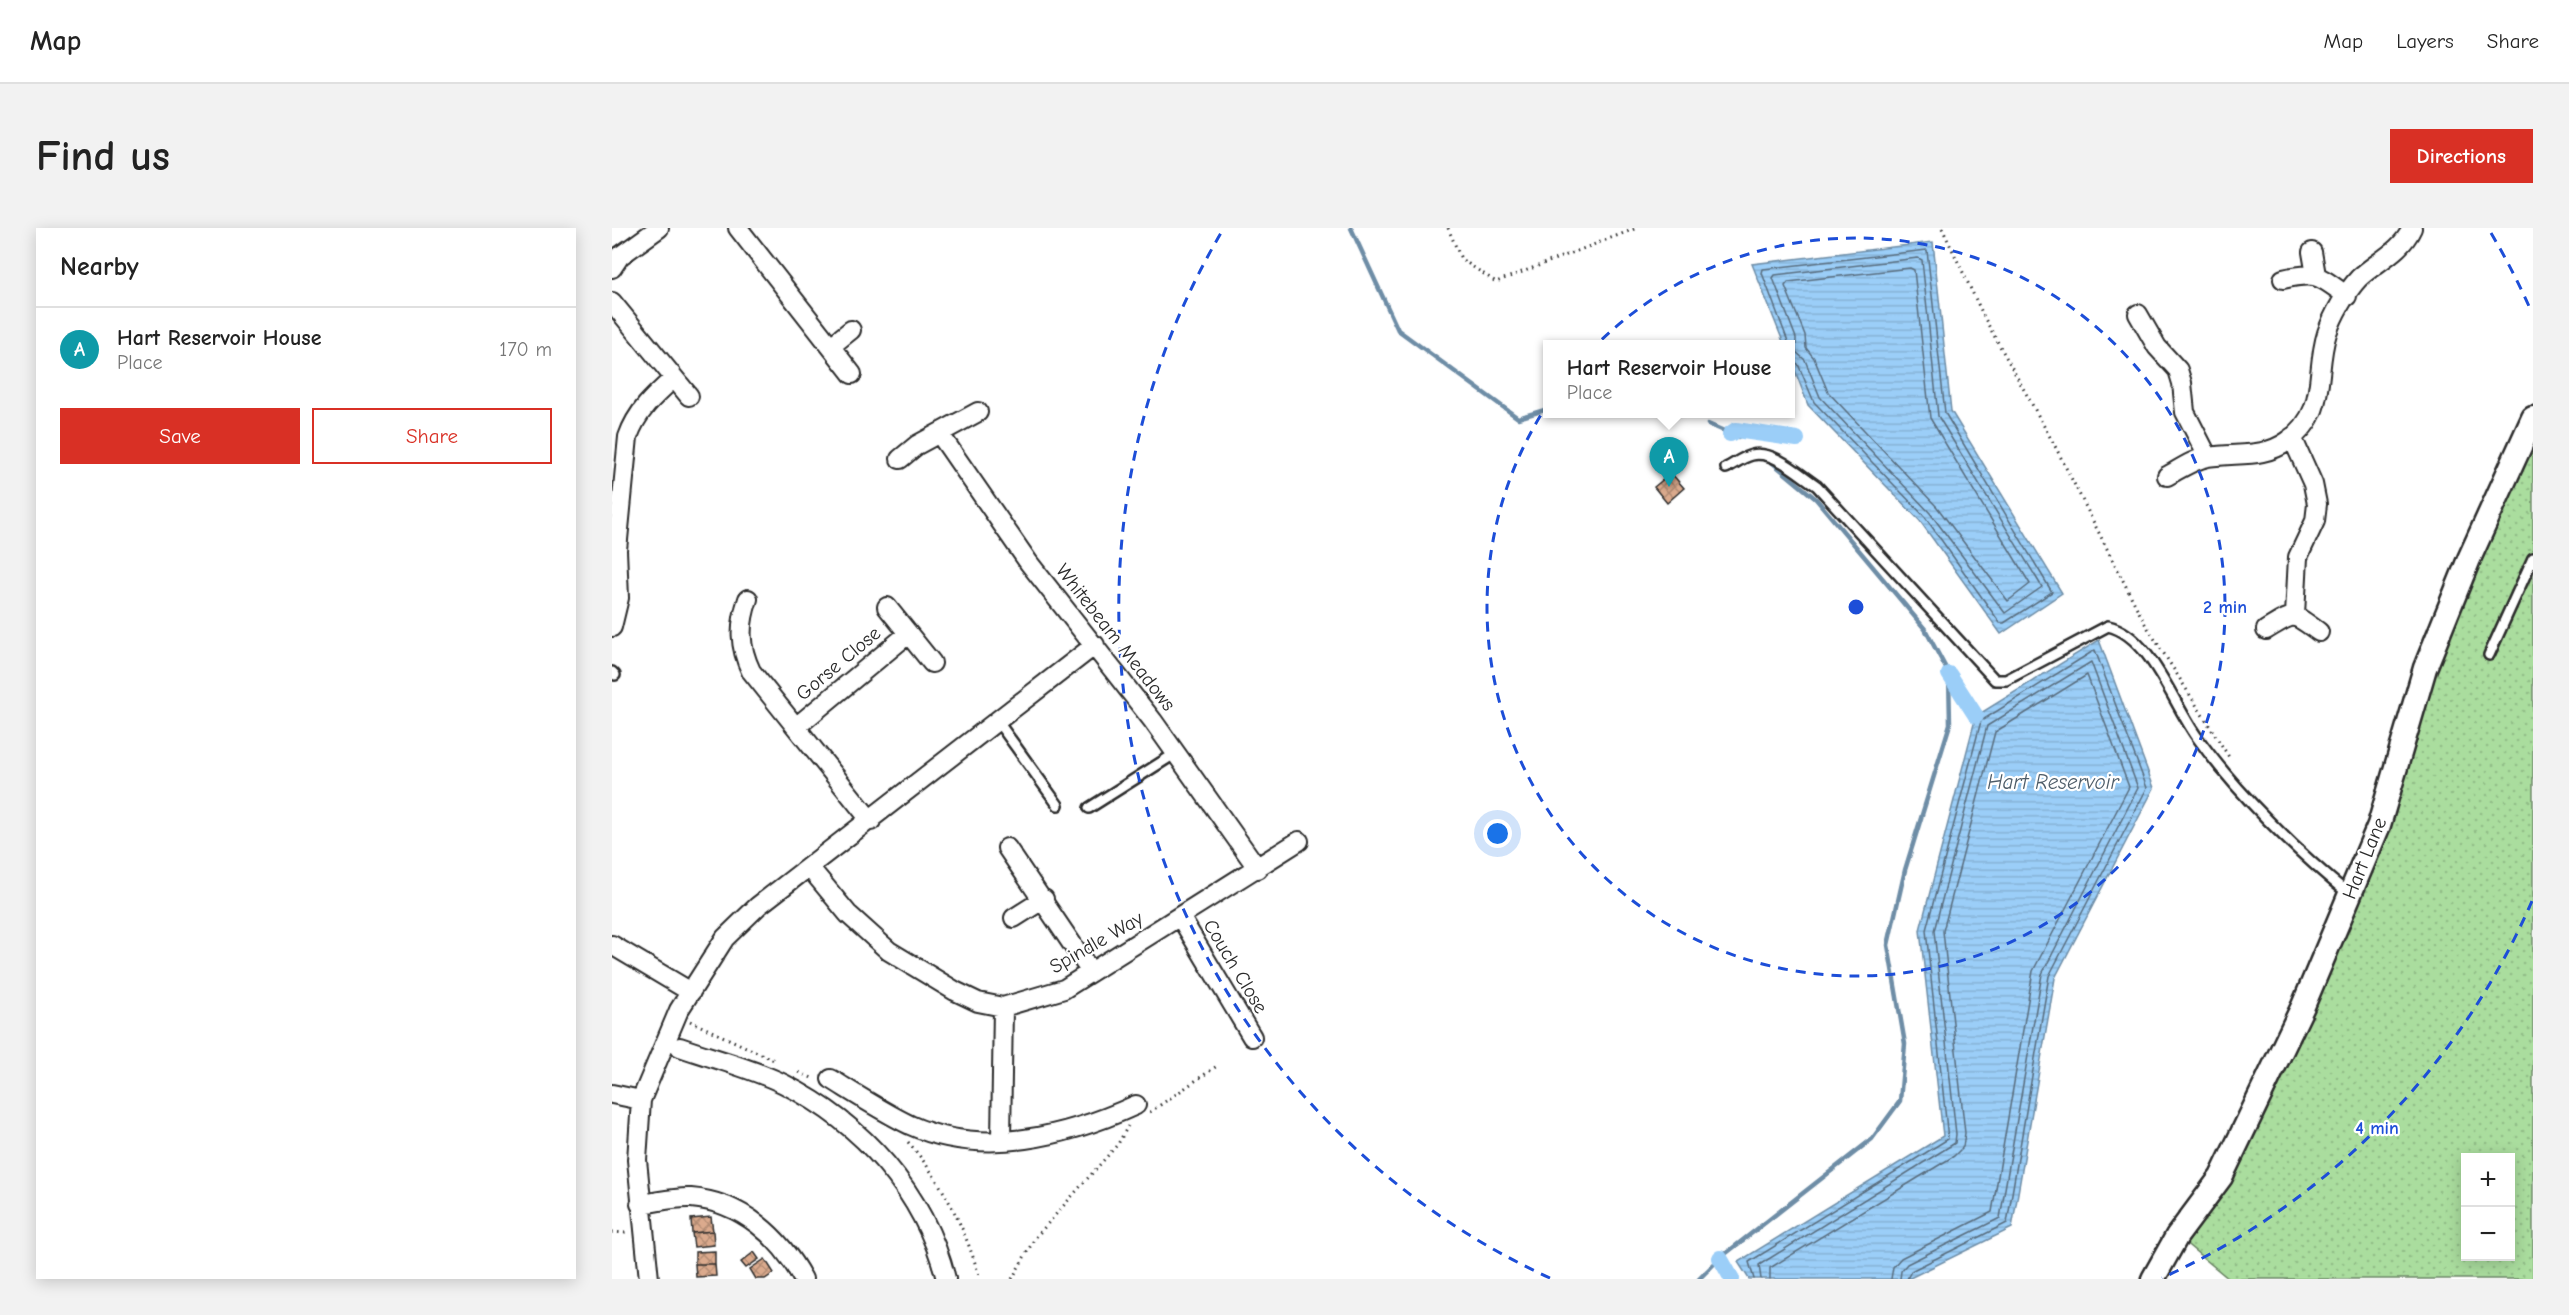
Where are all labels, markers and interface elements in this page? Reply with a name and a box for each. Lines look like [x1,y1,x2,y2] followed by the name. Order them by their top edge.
[30,25,81,57] text: Map
[2324,29,2363,53] text: Map
[2396,29,2454,53] text: Layers
[2487,29,2539,53] text: Share
[2390,129,2533,183] button: Directions
[36,132,170,181] text: Find us
[60,252,139,282] text: Nearby
[117,325,321,351] text: Hart Reservoir House
[74,338,85,361] text: A
[499,338,552,361] text: 170 m
[1543,340,1795,418] popup
[117,351,163,374] text: Place
[1567,355,1771,381] text: Hart Reservoir House
[1567,381,1612,404] text: Place
[60,408,300,464] button: Save
[312,408,552,464] button: Share
[1650,438,1688,487] pin: A
[1051,559,1180,715] street label: Whitebeam Meadows
[1846,597,1866,617] centre of rings
[2203,597,2247,618] text: 2 min
[791,621,885,705] street label: Gorse Close
[1987,770,2120,794] water label: Hart Reservoir
[2338,814,2391,902] street label: Hart Lane
[1483,819,1512,848] your location
[1045,906,1147,978] street label: Spindle Way
[1199,915,1273,1017] street label: Couch Close
[2355,1118,2399,1139] text: 4 min
[2461,1153,2515,1261] map controls
[2461,1153,2515,1207] button: +
[2461,1207,2515,1261] button: −

